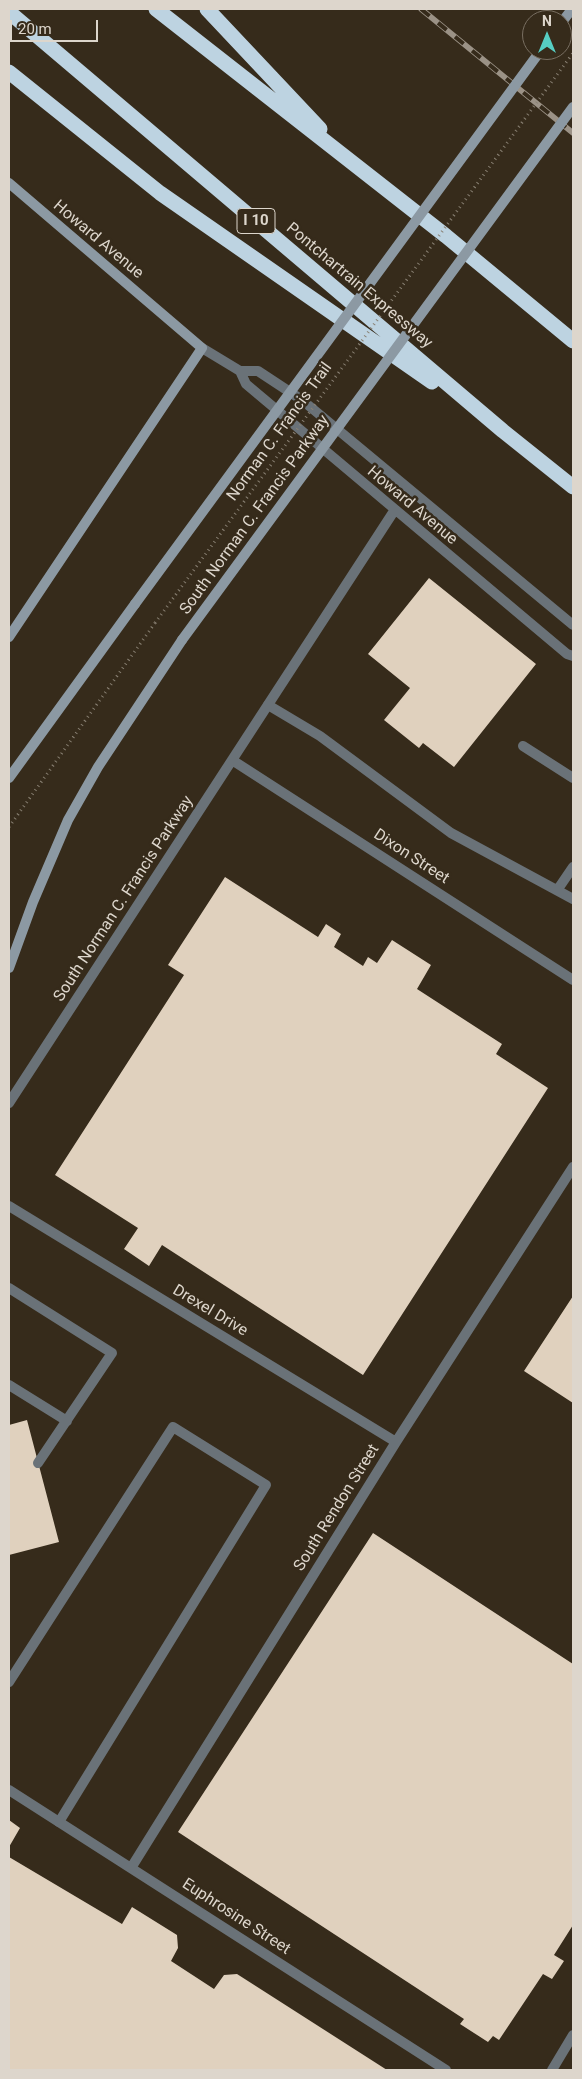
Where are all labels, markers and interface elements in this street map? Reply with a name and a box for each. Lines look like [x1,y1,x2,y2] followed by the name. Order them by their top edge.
[12,10,100,42] scale bar
[522,10,572,60] north arrow
[542,13,552,29] text: N
[18,20,52,38] text: 20 m
[49,197,147,283] street label: Howard Avenue
[237,208,275,234] road number: I 10
[282,219,436,353] street label: Pontchartrain Expressway
[223,359,337,505] street label: Norman C. Francis Trail
[176,412,334,618] street label: South Norman C. Francis Parkway
[363,463,461,549] street label: Howard Avenue
[50,792,198,1006] street label: South Norman C. Francis Parkway
[370,825,452,889] street label: Dixon Street
[169,1281,251,1341] street label: Drexel Drive
[290,1441,384,1575] street label: South Rendon Street
[178,1875,294,1959] street label: Euphrosine Street

